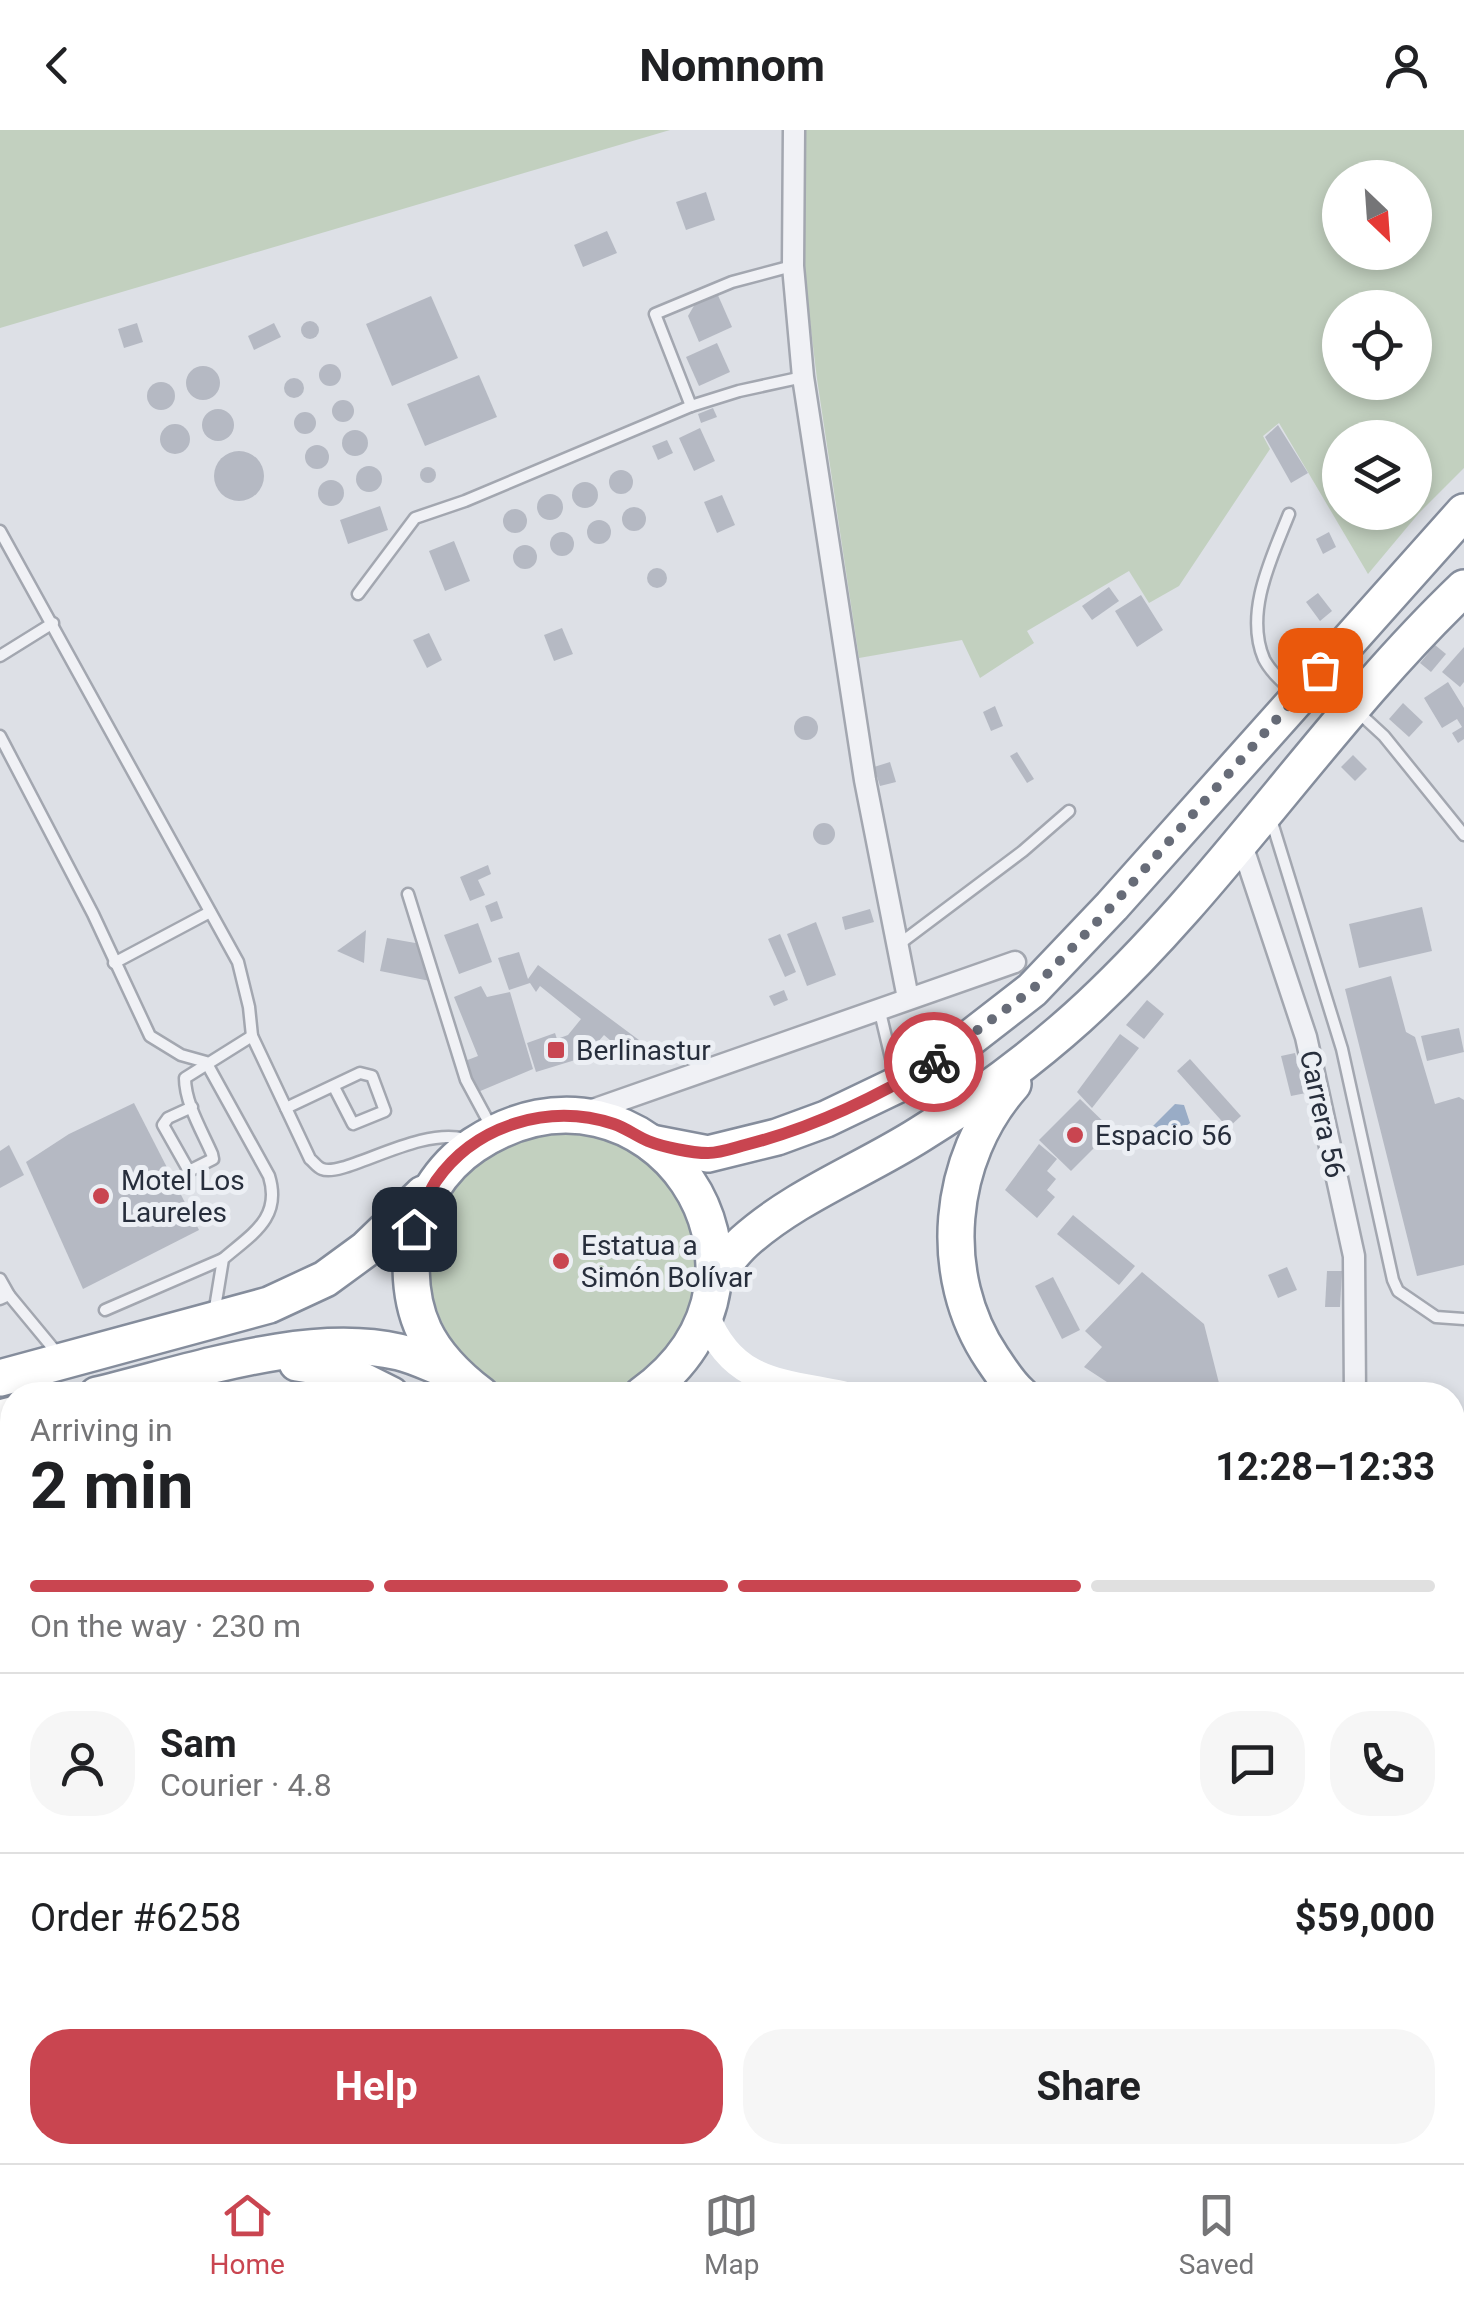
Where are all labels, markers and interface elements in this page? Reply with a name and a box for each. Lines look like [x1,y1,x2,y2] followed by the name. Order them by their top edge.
[30,38,85,93] icon: back
[1379,38,1434,93] icon: person
[639,39,825,92] text: Nomnom
[1322,160,1432,270] north arrow
[1322,160,1432,530] map controls
[1322,290,1432,400] button: locate
[1322,420,1432,530] button: layers
[1278,628,1363,713] pin
[1293,643,1348,698] icon: bag
[884,1012,984,1112] courier
[576,1034,711,1067] place label: Berlinastur
[907,1035,962,1090] icon: bike
[545,1039,567,1061] marker: Berlinastur
[1293,1047,1352,1181] street label: Carrera 56
[1095,1119,1232,1152] place label: Espacio 56
[1064,1124,1086,1146] marker: Espacio 56
[121,1164,245,1229] place label: Motel Los Laureles
[90,1185,112,1207] marker: Motel Los Laureles
[372,1187,457,1272] pin
[387,1202,442,1257] icon: home
[581,1229,753,1294] place label: Estatua a Simón Bolívar
[550,1250,572,1272] marker: Estatua a Simón Bolívar
[30,1411,173,1449] text: Arriving in
[1215,1445,1435,1489] text: 12:28–12:33
[30,1448,193,1524] text: 2 min
[30,1607,301,1645] text: On the way · 230 m
[30,1711,135,1816] button: person
[1200,1711,1305,1816] button: chat
[1330,1711,1435,1816] button: phone
[160,1722,237,1766] text: Sam
[160,1766,332,1804] text: Courier · 4.8
[30,1896,241,1940] text: Order #6258
[1295,1896,1435,1940] text: $59,000
[30,2029,723,2144] button: Help
[743,2029,1435,2144] button: Share
[210,2188,285,2281] tab: Home
[704,2188,760,2281] tab: Map
[1179,2188,1254,2281] tab: Saved

